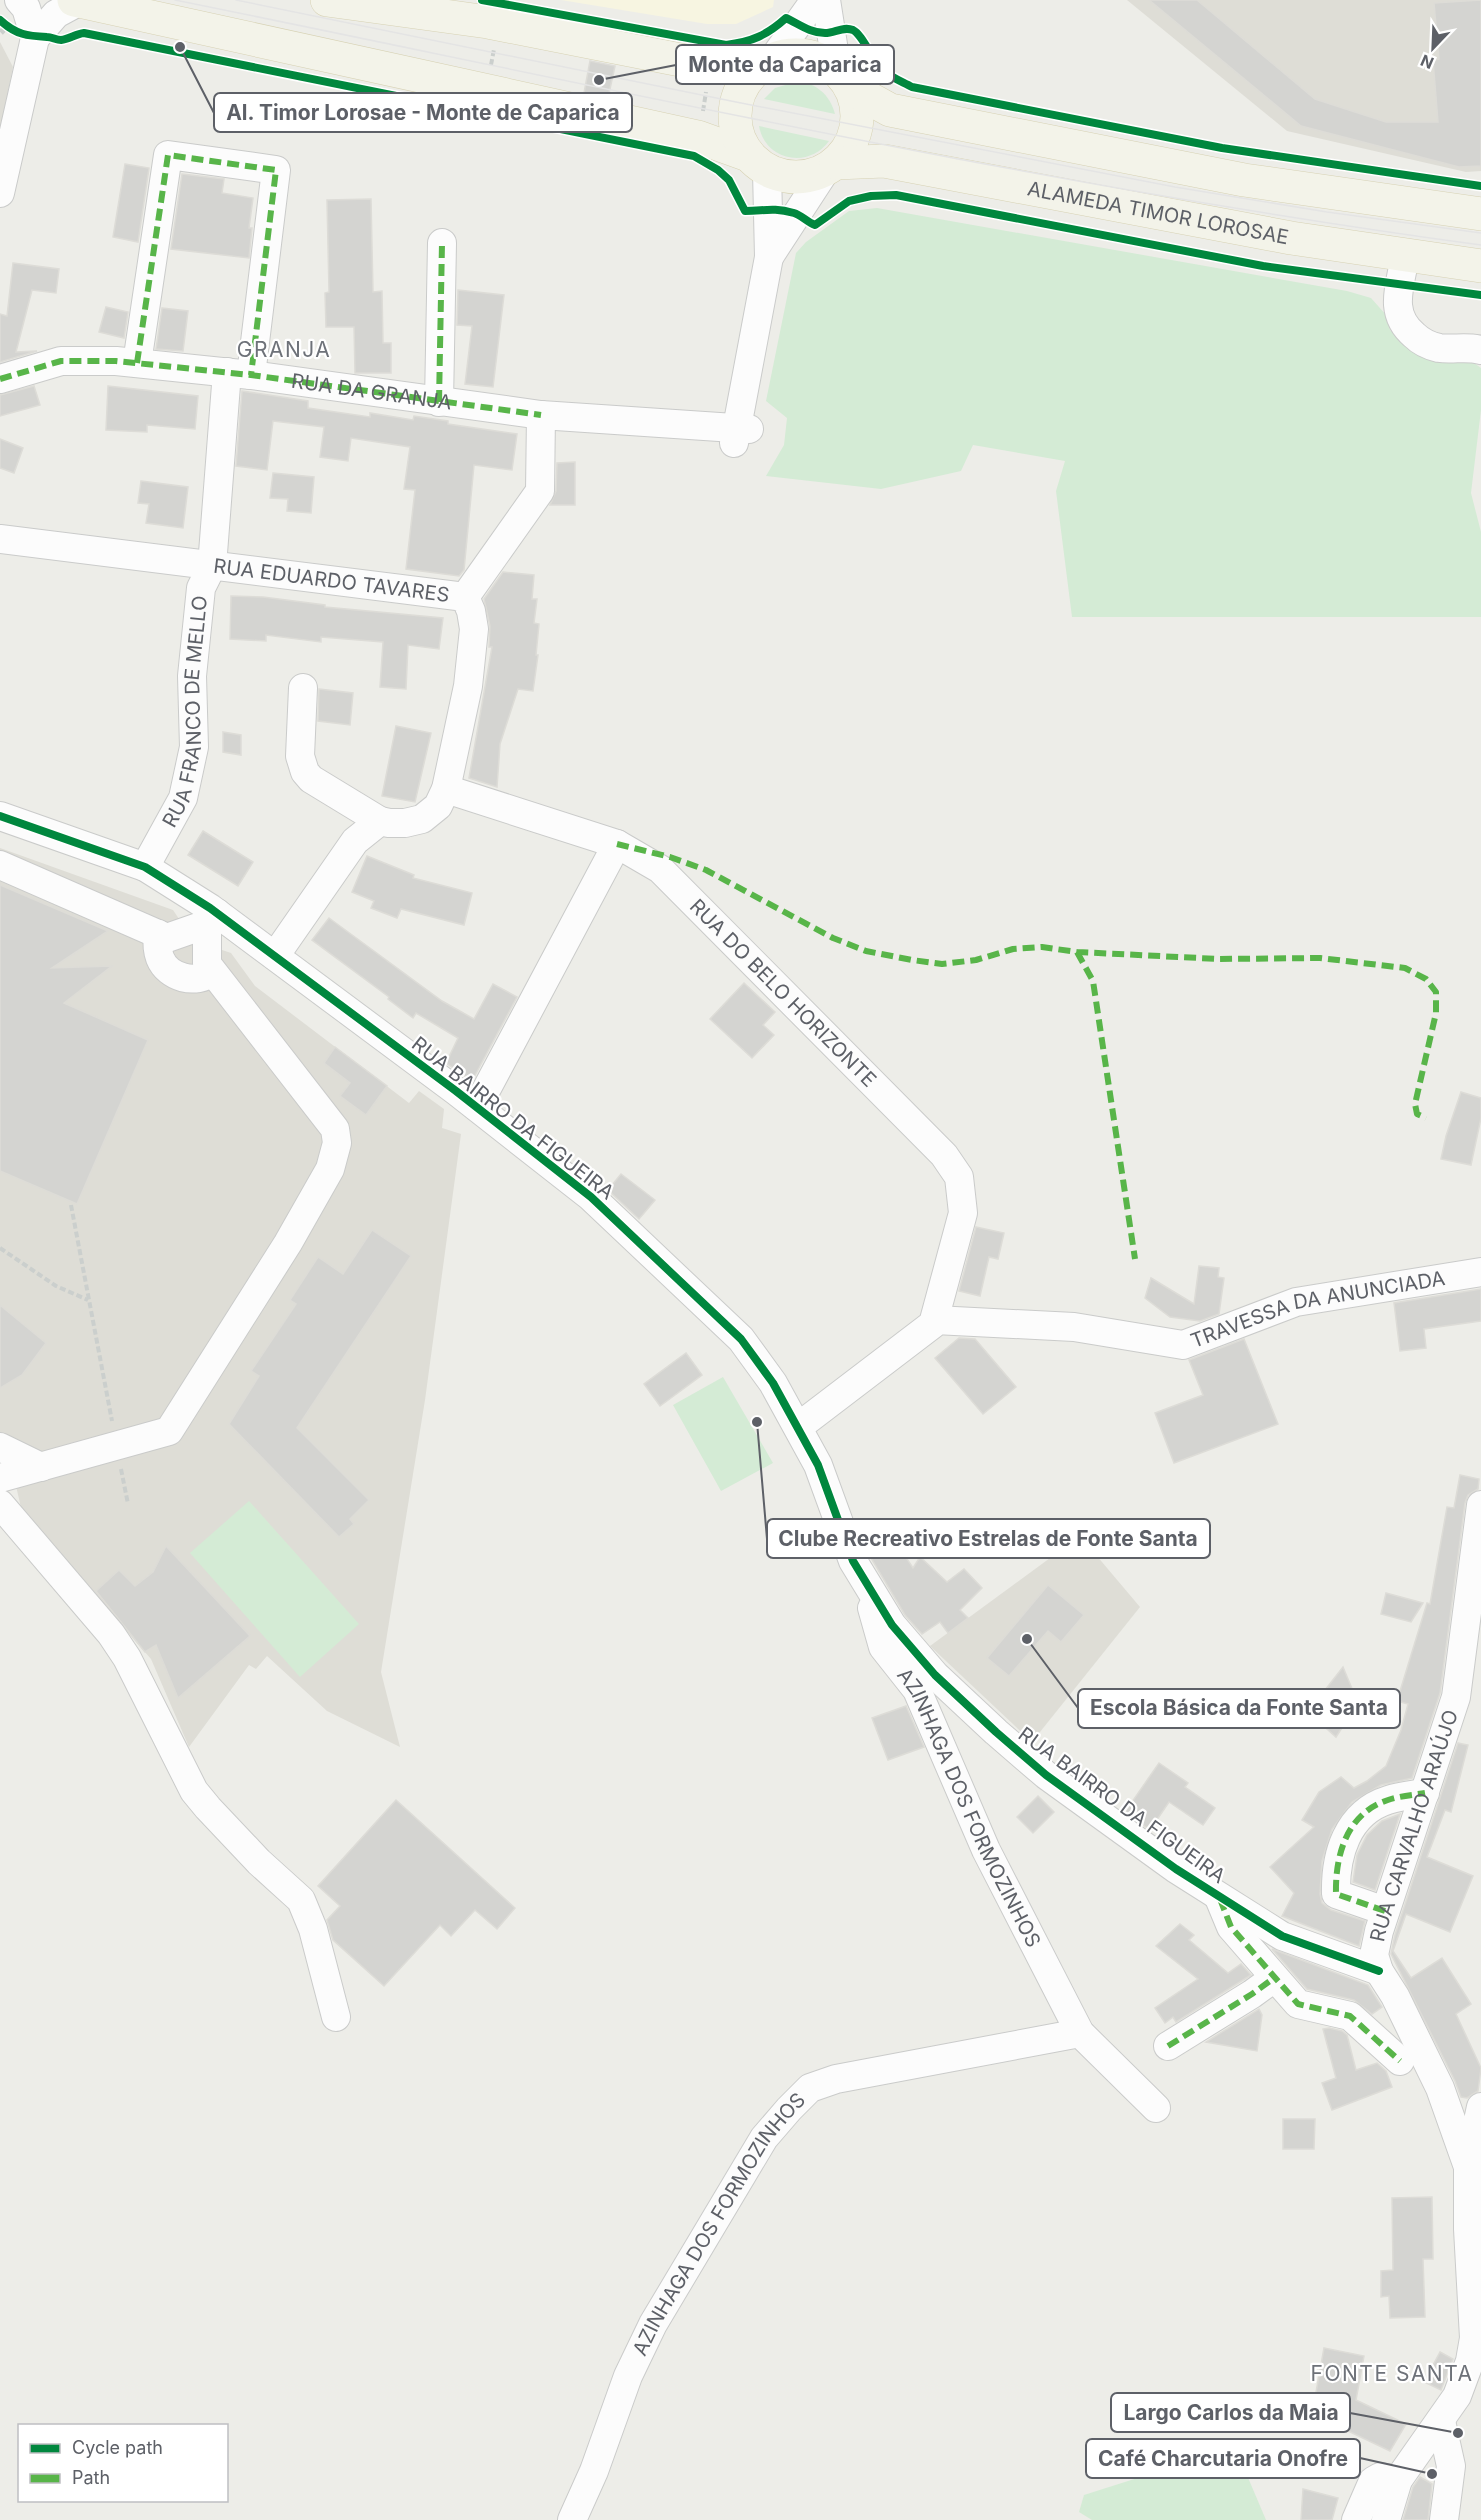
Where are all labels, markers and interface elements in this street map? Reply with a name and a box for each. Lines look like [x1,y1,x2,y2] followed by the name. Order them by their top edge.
[1403,18,1463,78] north arrow
[676,45,894,84] callout: Monte da Caparica
[1418,50,1437,73] text: N
[688,52,882,77] text: Monte da Caparica
[214,93,632,132] callout: Al. Timor Lorosae - Monte de Caparica
[226,100,620,125] text: Al. Timor Lorosae - Monte de Caparica
[1026,176,1291,249] street label: ALAMEDA TIMOR LOROSAE
[237,337,331,362] district label: GRANJA
[290,369,453,415] street label: RUA DA GRANJA
[212,554,451,607] street label: RUA EDUARDO TAVARES
[157,594,212,831] street label: RUA FRANCO DE MELLO
[685,894,881,1092] street label: RUA DO BELO HORIZONTE
[407,1032,619,1205] street label: RUA BAIRRO DA FIGUEIRA
[1187,1266,1447,1353] street label: TRAVESSA DA ANUNCIADA
[767,1519,1210,1558] callout: Clube Recreativo Estrelas de Fonte Santa
[778,1526,1198,1551] text: Clube Recreativo Estrelas de Fonte Santa
[892,1663,1046,1951] street label: AZINHAGA DOS FORMOZINHOS
[1078,1689,1400,1728] callout: Escola Básica da Fonte Santa
[1090,1695,1388,1720] text: Escola Básica da Fonte Santa
[1365,1707,1463,1944] street label: RUA CARVALHO ARAÚJO
[1014,1722,1230,1888] street label: RUA BAIRRO DA FIGUEIRA
[628,2088,810,2359] street label: AZINHAGA DOS FORMOZINHOS
[1311,2361,1473,2386] district label: FONTE SANTA
[1111,2393,1350,2432] callout: Largo Carlos da Maia
[1123,2400,1339,2425] text: Largo Carlos da Maia
[18,2424,228,2502] legend
[72,2437,163,2458] text: Cycle path
[1086,2439,1360,2478] callout: Café Charcutaria Onofre
[1098,2446,1348,2471] text: Café Charcutaria Onofre
[72,2467,110,2488] text: Path

